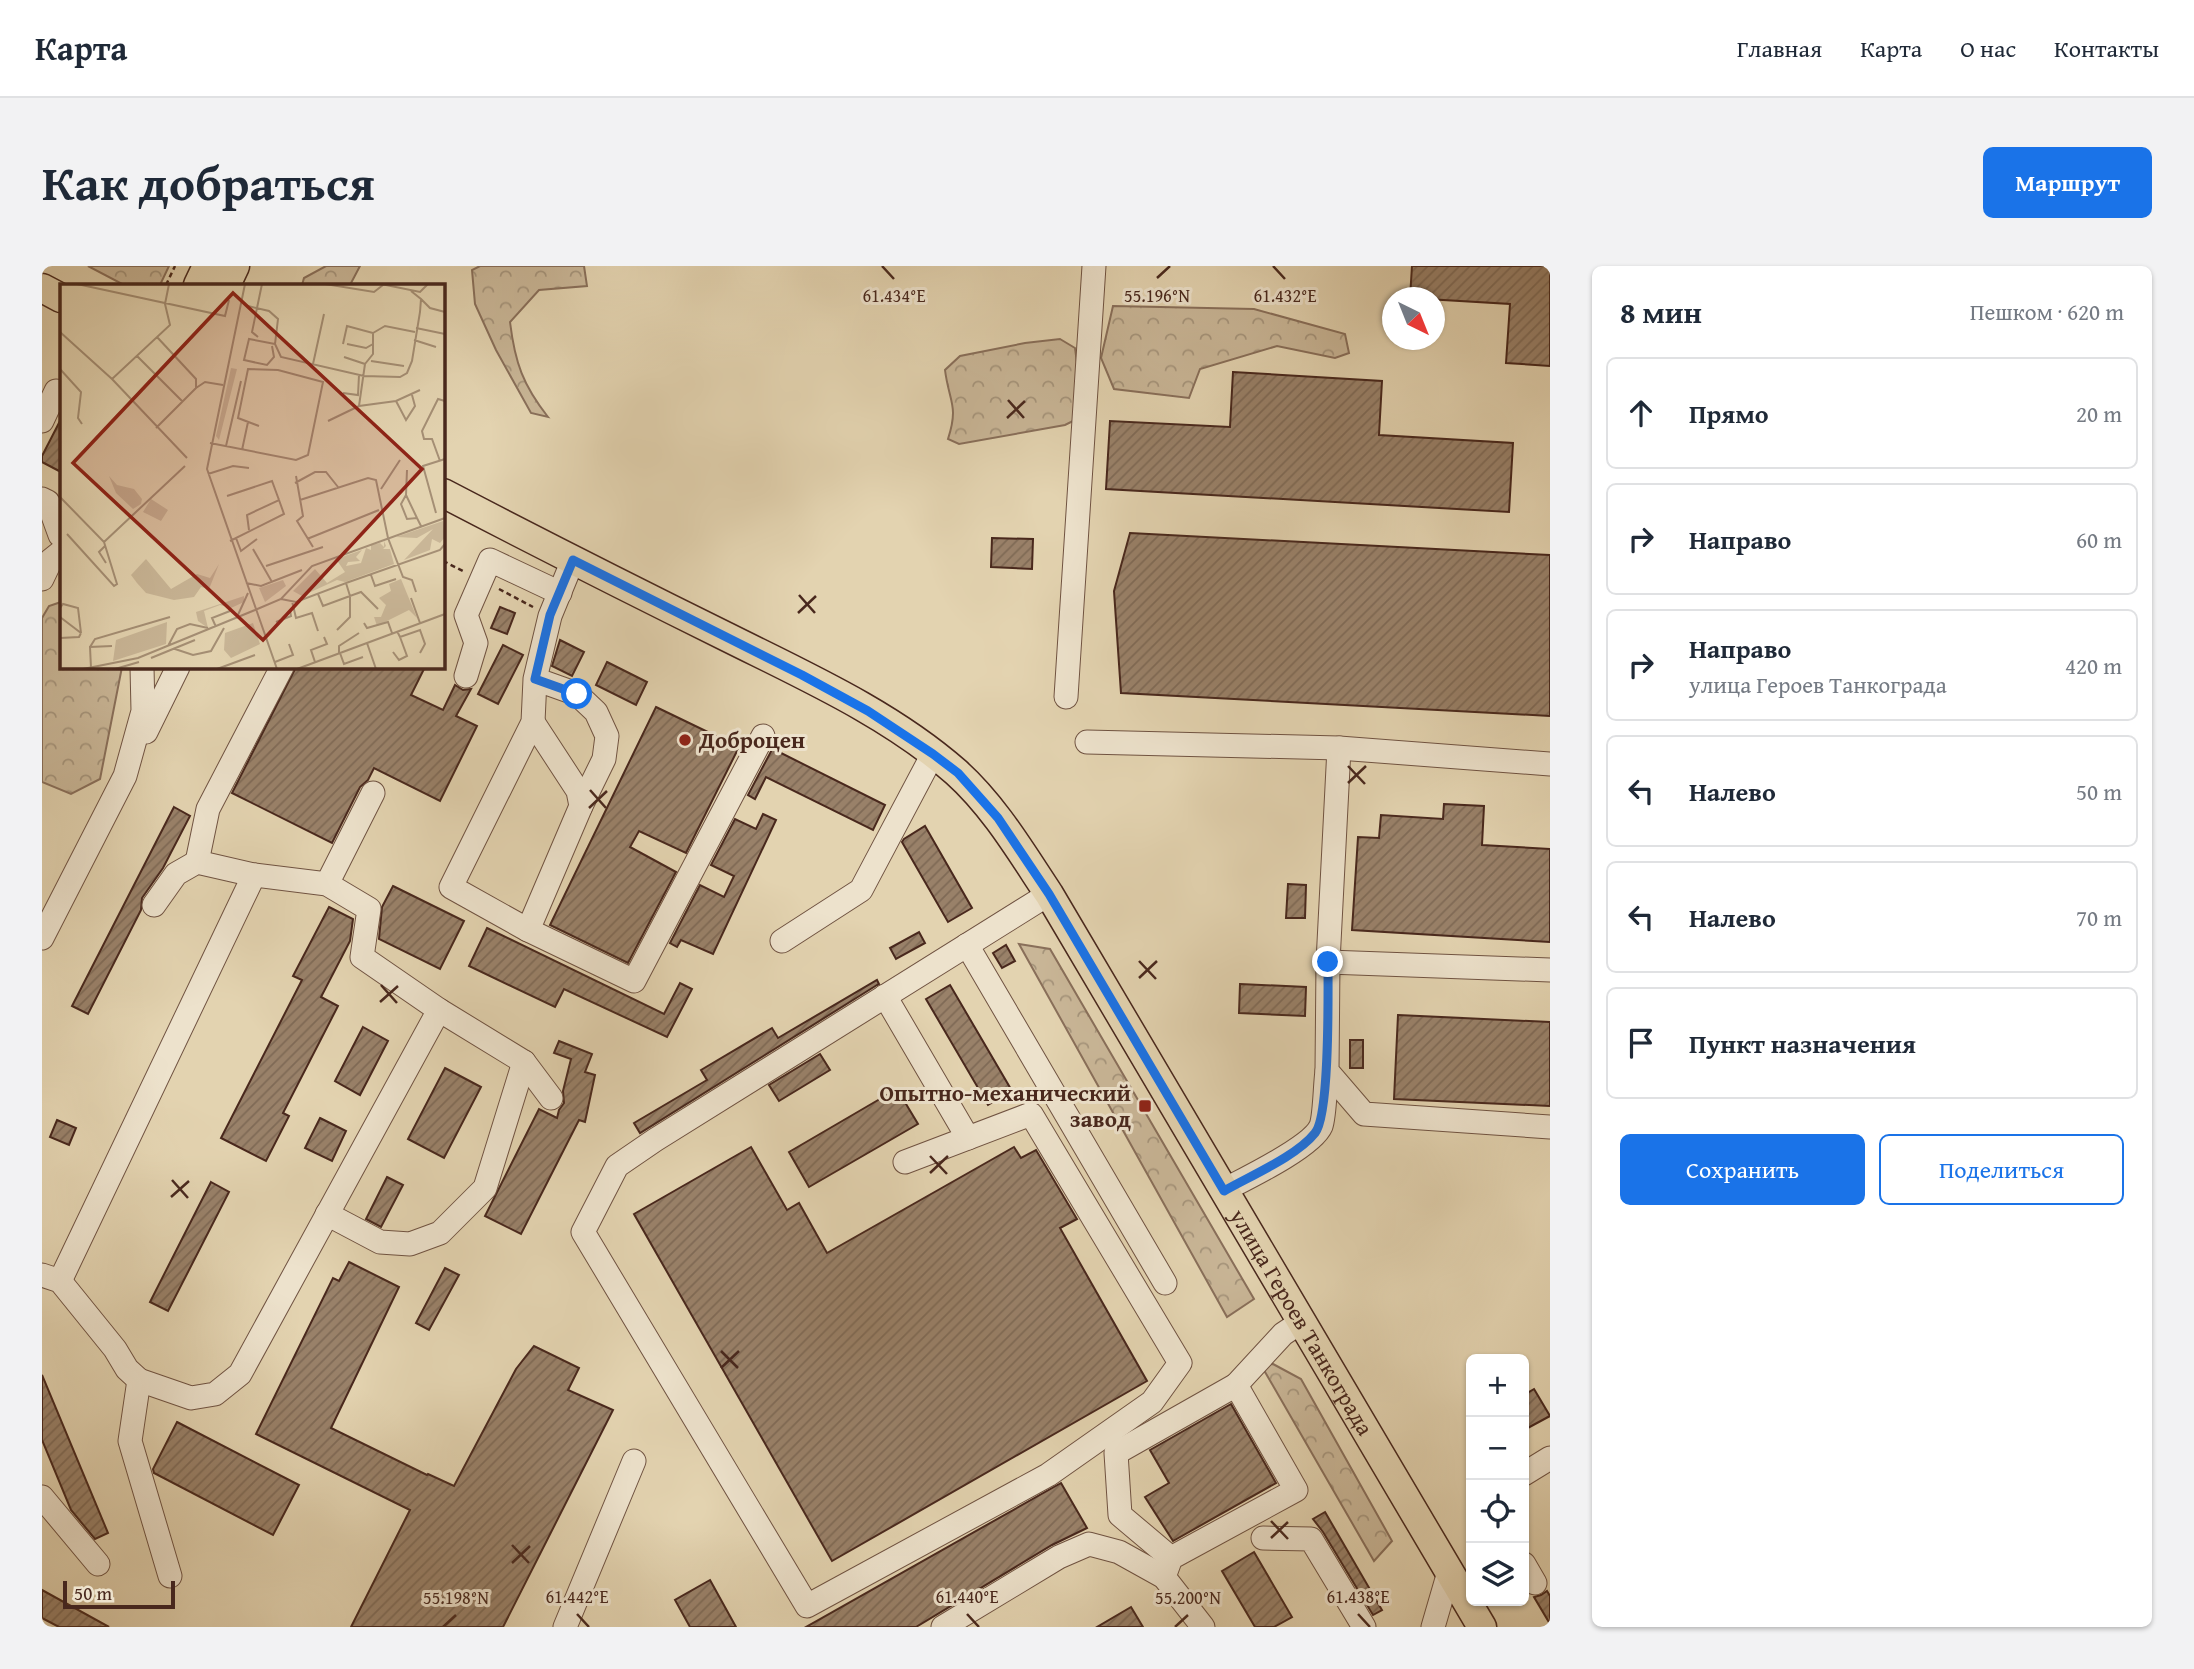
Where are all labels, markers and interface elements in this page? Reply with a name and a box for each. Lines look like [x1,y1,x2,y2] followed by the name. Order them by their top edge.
[35,24,127,72] text: Карта
[1737,31,1822,66] text: Главная
[1860,31,1922,66] text: Карта
[1960,31,2016,66] text: О нас
[2054,31,2159,66] text: Контакты
[42,146,375,218] text: Как добраться
[1983,147,2152,218] button: Маршрут
[862,282,926,309] text: 61.434°E
[1124,282,1190,309] text: 55.196°N
[1253,282,1317,309] text: 61.432°E
[60,284,444,668] inset map
[1382,287,1445,350] north arrow
[1620,290,1702,334] text: 8 мин
[1970,295,2124,328] text: Пешком · 620 m
[1622,394,1660,432] icon: ahead
[1689,394,1769,433] text: Прямо
[2076,397,2122,430] text: 20 m
[1622,520,1660,558] icon: right
[1689,520,1791,559] text: Направо
[2076,523,2122,556] text: 60 m
[1689,629,1791,668] text: Направо
[1622,646,1660,684] icon: right
[2065,649,2122,682] text: 420 m
[1689,668,1947,701] text: улица Героев Танкограда
[561,678,592,709] route start
[698,723,805,756] place label: Доброцен
[677,732,693,748] marker: Доброцен
[1622,772,1660,810] icon: left
[1689,772,1776,811] text: Налево
[2076,775,2122,808] text: 50 m
[1622,898,1660,936] icon: left
[1689,898,1776,937] text: Налево
[2076,901,2122,934] text: 70 m
[1312,946,1343,977] route end
[1622,1024,1660,1062] icon: arrive
[1689,1024,1916,1063] text: Пункт назначения
[879,1076,1131,1135] place label: Опытно-механический завод
[1137,1098,1153,1114] marker: Опытно-механический завод
[1620,1134,1865,1205] button: Сохранить
[1879,1134,2124,1205] button: Поделиться
[1222,1201,1382,1441] street label: улица Героев Танкограда
[1466,1354,1529,1606] map controls
[1466,1354,1529,1417] button: +
[1466,1417,1529,1480] button: −
[1466,1480,1529,1543] button: locate
[1466,1543,1529,1606] button: layers
[63,1578,175,1610] scale bar
[74,1579,112,1607] text: 50 m
[545,1583,609,1610] text: 61.442°E
[935,1583,999,1610] text: 61.440°E
[1326,1583,1390,1610] text: 61.438°E
[423,1584,489,1611] text: 55.198°N
[1155,1584,1221,1611] text: 55.200°N

